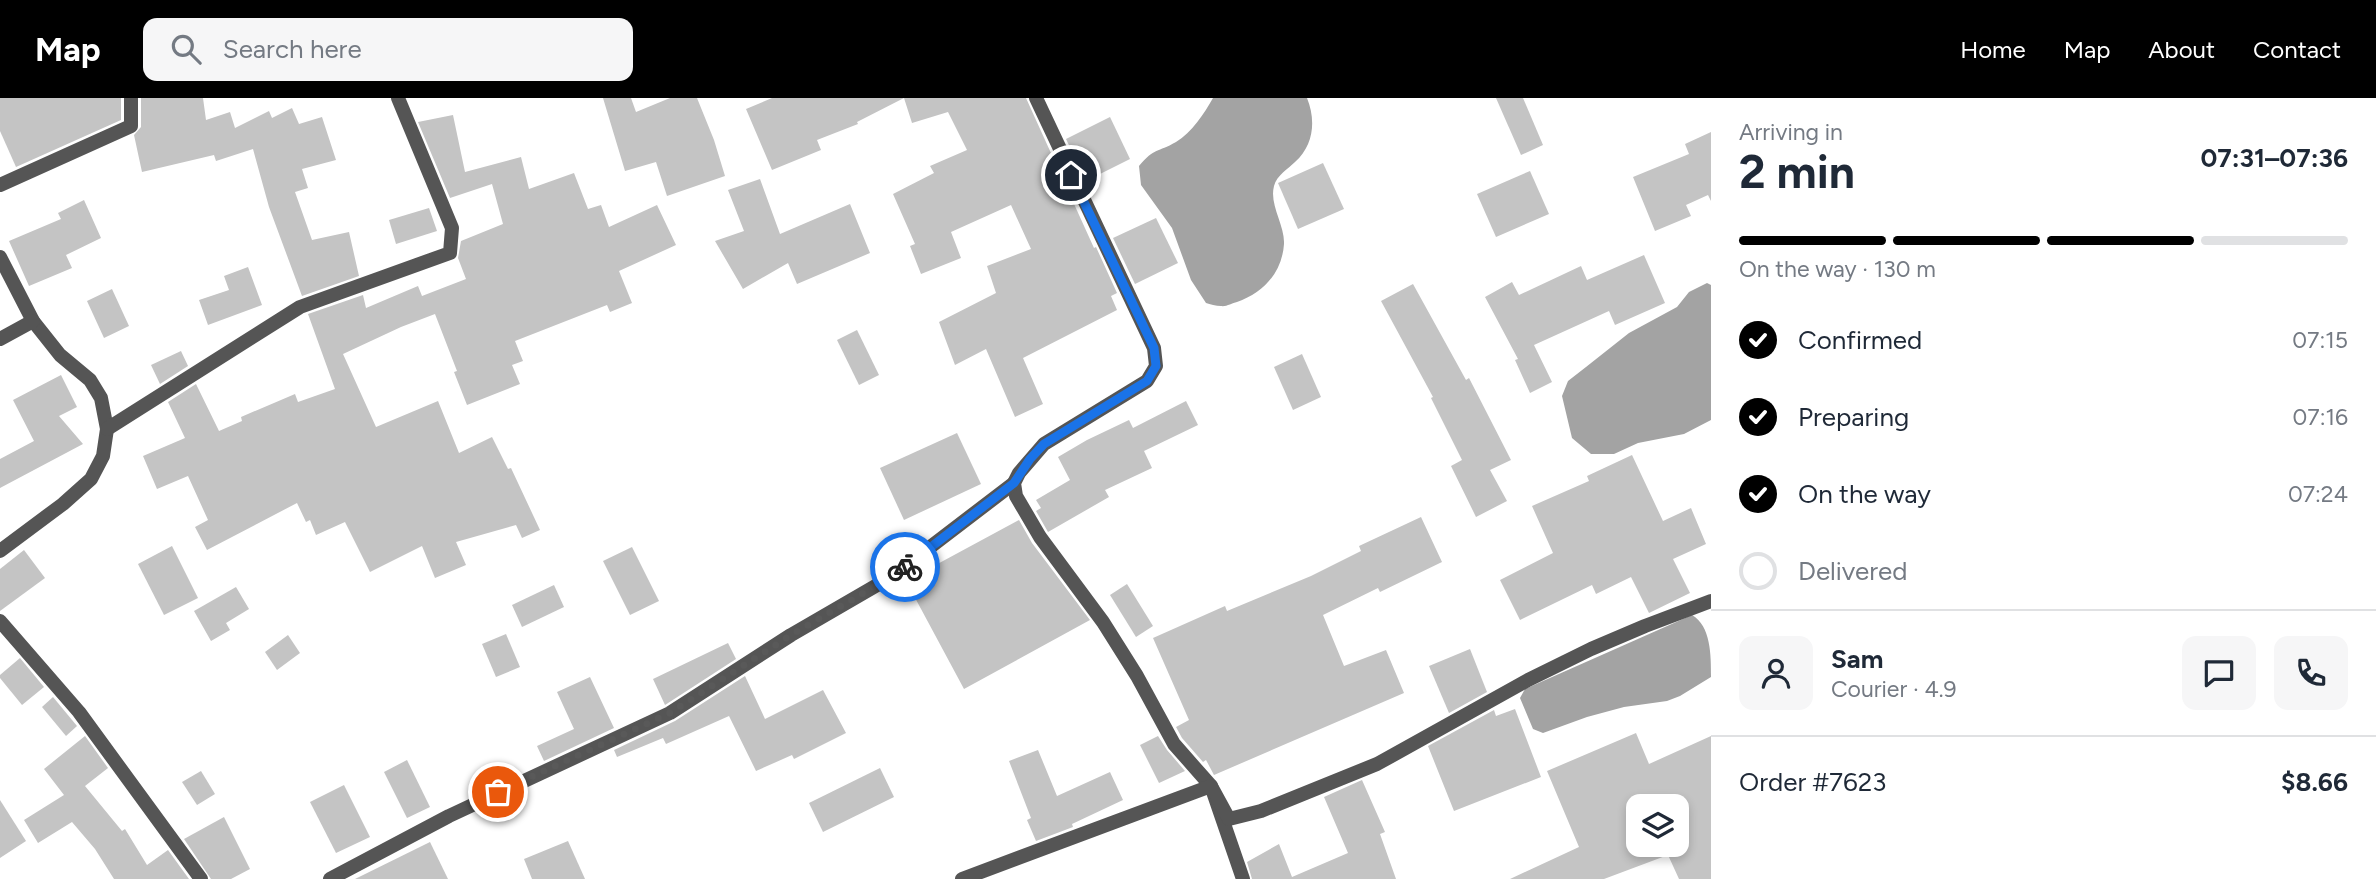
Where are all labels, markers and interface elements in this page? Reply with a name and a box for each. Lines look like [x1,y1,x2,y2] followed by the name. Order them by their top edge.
[143,18,633,81] search box
[35,30,101,69] text: Map
[167,30,205,68] icon: search
[223,33,362,65] text: Search here
[1960,35,2026,64] text: Home
[2064,35,2110,64] text: Map
[2148,35,2215,64] text: About
[2253,35,2341,64] text: Contact
[1739,118,1843,146] text: Arriving in
[2200,142,2348,174] text: 07:31–07:36
[1739,144,1855,200] text: 2 min
[1041,145,1101,205] pin
[1052,156,1090,194] icon: home
[1739,255,1936,283] text: On the way · 130 m
[1739,321,1777,359] icon: check
[1798,324,1922,356] text: Confirmed
[2292,326,2348,354] text: 07:15
[1739,398,1777,436] icon: check
[1798,401,1909,433] text: Preparing
[2293,403,2348,431] text: 07:16
[1739,475,1777,513] icon: check
[1798,478,1931,510] text: On the way
[2288,480,2348,508] text: 07:24
[870,532,940,602] courier
[886,548,924,586] icon: bike
[1798,555,1907,587] text: Delivered
[1739,636,1813,710] button: person
[2182,636,2256,710] button: chat
[2274,636,2348,710] button: phone
[1831,643,1883,675] text: Sam
[1831,675,1957,703] text: Courier · 4.9
[468,762,528,822] pin
[1739,766,1886,798] text: Order #7623
[2281,766,2348,798] text: $8.66
[479,773,517,811] icon: bag
[1626,794,1689,857] map controls
[1626,794,1689,857] button: layers

